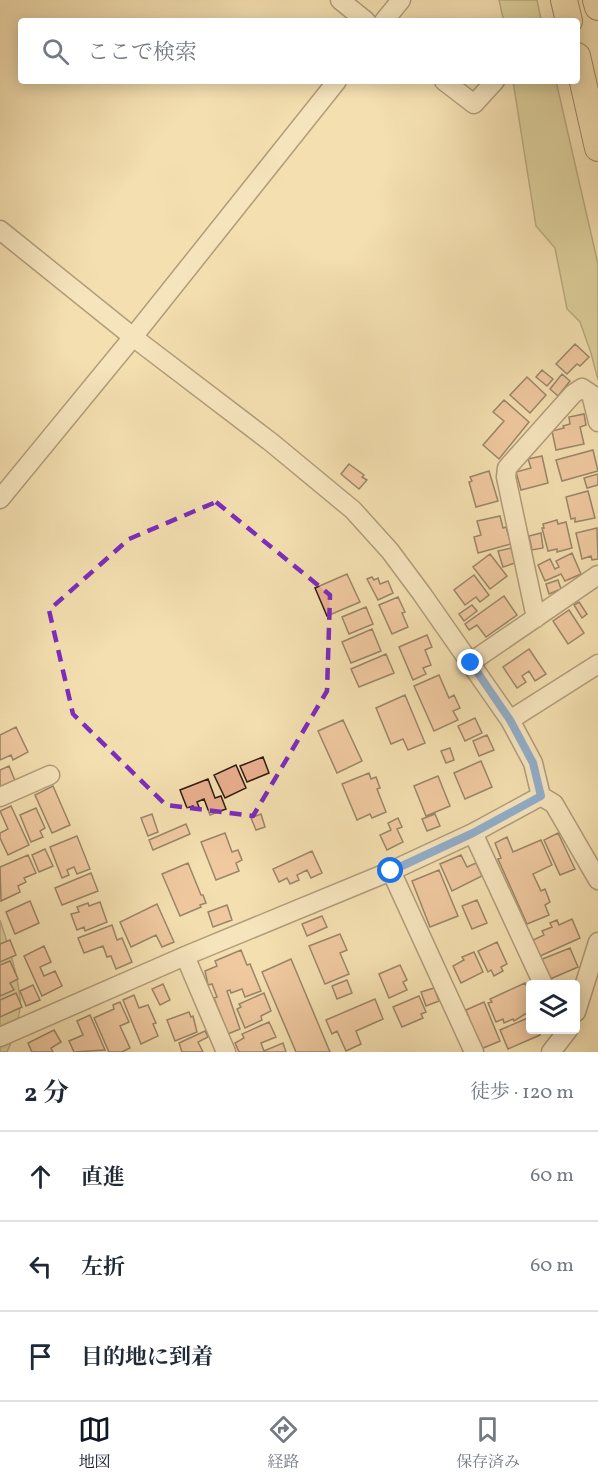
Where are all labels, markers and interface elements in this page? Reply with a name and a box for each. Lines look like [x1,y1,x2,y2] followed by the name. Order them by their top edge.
[18,18,580,84] search box
[39,35,72,68] icon: search
[87,38,197,69] text: ここで検索
[457,649,483,675] route end
[377,857,403,883] route start
[526,980,580,1034] map controls
[526,980,580,1034] button: layers
[24,1076,69,1112] text: 2 分
[470,1079,574,1107] text: 徒歩 · 120 m
[24,1160,57,1193] icon: ahead
[530,1162,574,1190] text: 60 m
[81,1163,125,1194] text: 直進
[24,1250,57,1283] icon: left
[530,1252,574,1280] text: 60 m
[81,1253,125,1284] text: 左折
[24,1340,57,1373] icon: arrive
[81,1343,213,1374] text: 目的地に到着
[78,1413,111,1474] tab: 地図
[267,1413,300,1474] tab: 経路
[456,1413,520,1474] tab: 保存済み

